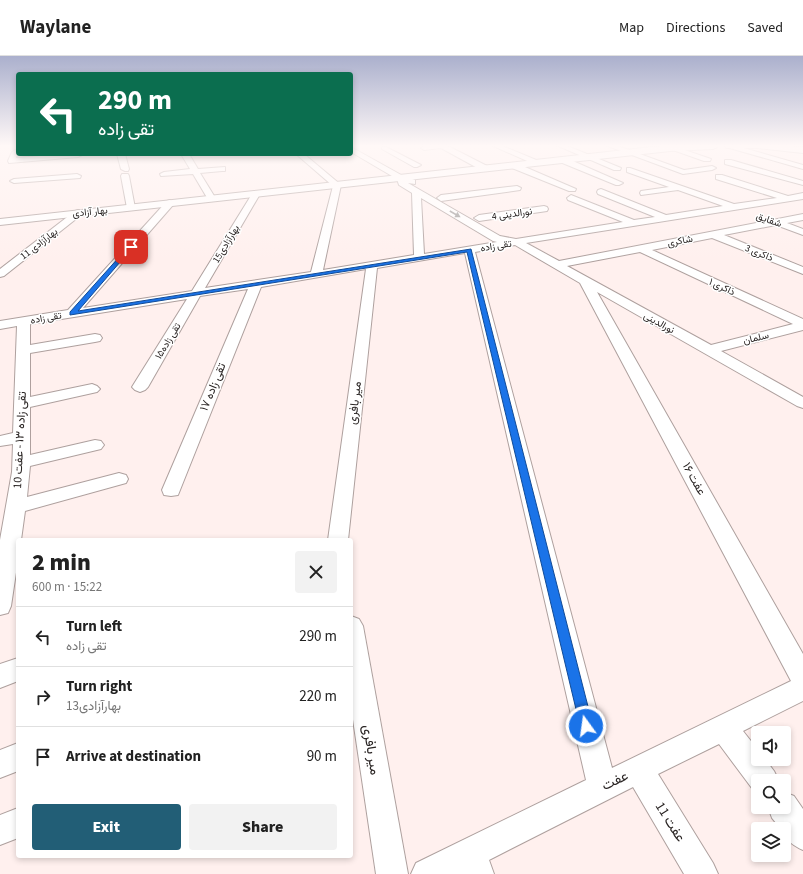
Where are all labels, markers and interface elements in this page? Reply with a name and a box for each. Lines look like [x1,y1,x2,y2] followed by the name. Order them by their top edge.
[20,14,91,41] text: Waylane
[619,18,644,38] text: Map
[666,18,725,38] text: Directions
[747,18,783,38] text: Saved
[98,80,172,120] text: 290 m
[32,88,84,140] icon: left
[98,117,154,142] text: تقی زاده
[72,203,108,221] street label: بهار آزادی
[491,204,533,224] street label: نورالدینی 4
[754,209,784,231] street label: شقایق
[449,211,461,218] one-way arrow
[209,222,243,266] street label: بهارآزادی15
[17,225,61,263] street label: بهارآزادی 11
[114,230,148,264] pin
[666,232,694,250] street label: شاکری
[120,236,142,258] icon: arrive
[479,237,513,255] street label: تقی زاده
[743,241,775,265] street label: ذاکری 3
[707,275,738,299] street label: ذاکری ۱
[29,308,63,328] street label: تقی زاده
[641,309,677,337] street label: نورالدینی
[152,320,184,362] street label: تقی زاده۱۵
[742,328,771,348] street label: سلمان
[196,360,230,414] street label: تقی زاده ۱۷
[344,380,366,426] street label: میر بافری
[9,391,31,489] street label: تقی زاده ۱۳ - عفت 10
[678,460,710,498] street label: عفت ۱۶
[32,545,91,580] text: 2 min
[295,551,337,593] button: close
[32,578,102,596] text: 600 m · 15:22
[66,616,122,637] text: Turn left
[32,626,54,648] icon: left
[299,626,337,647] text: 290 m
[66,637,107,655] text: تقی زاده
[66,676,132,697] text: Turn right
[32,686,54,708] icon: right
[299,686,337,707] text: 220 m
[66,697,121,715] text: بهارآزادی13
[565,705,607,747] position arrow
[357,723,385,777] street label: میر بافری
[751,726,791,862] map controls
[751,726,791,766] button: sound
[32,746,54,768] icon: arrive
[66,746,201,767] text: Arrive at destination
[307,746,337,767] text: 90 m
[598,766,632,796] street label: عفت
[751,774,791,814] button: search
[650,798,690,846] street label: عفت 11
[32,804,181,850] button: Exit
[189,804,337,850] button: Share
[751,822,791,862] button: layers

